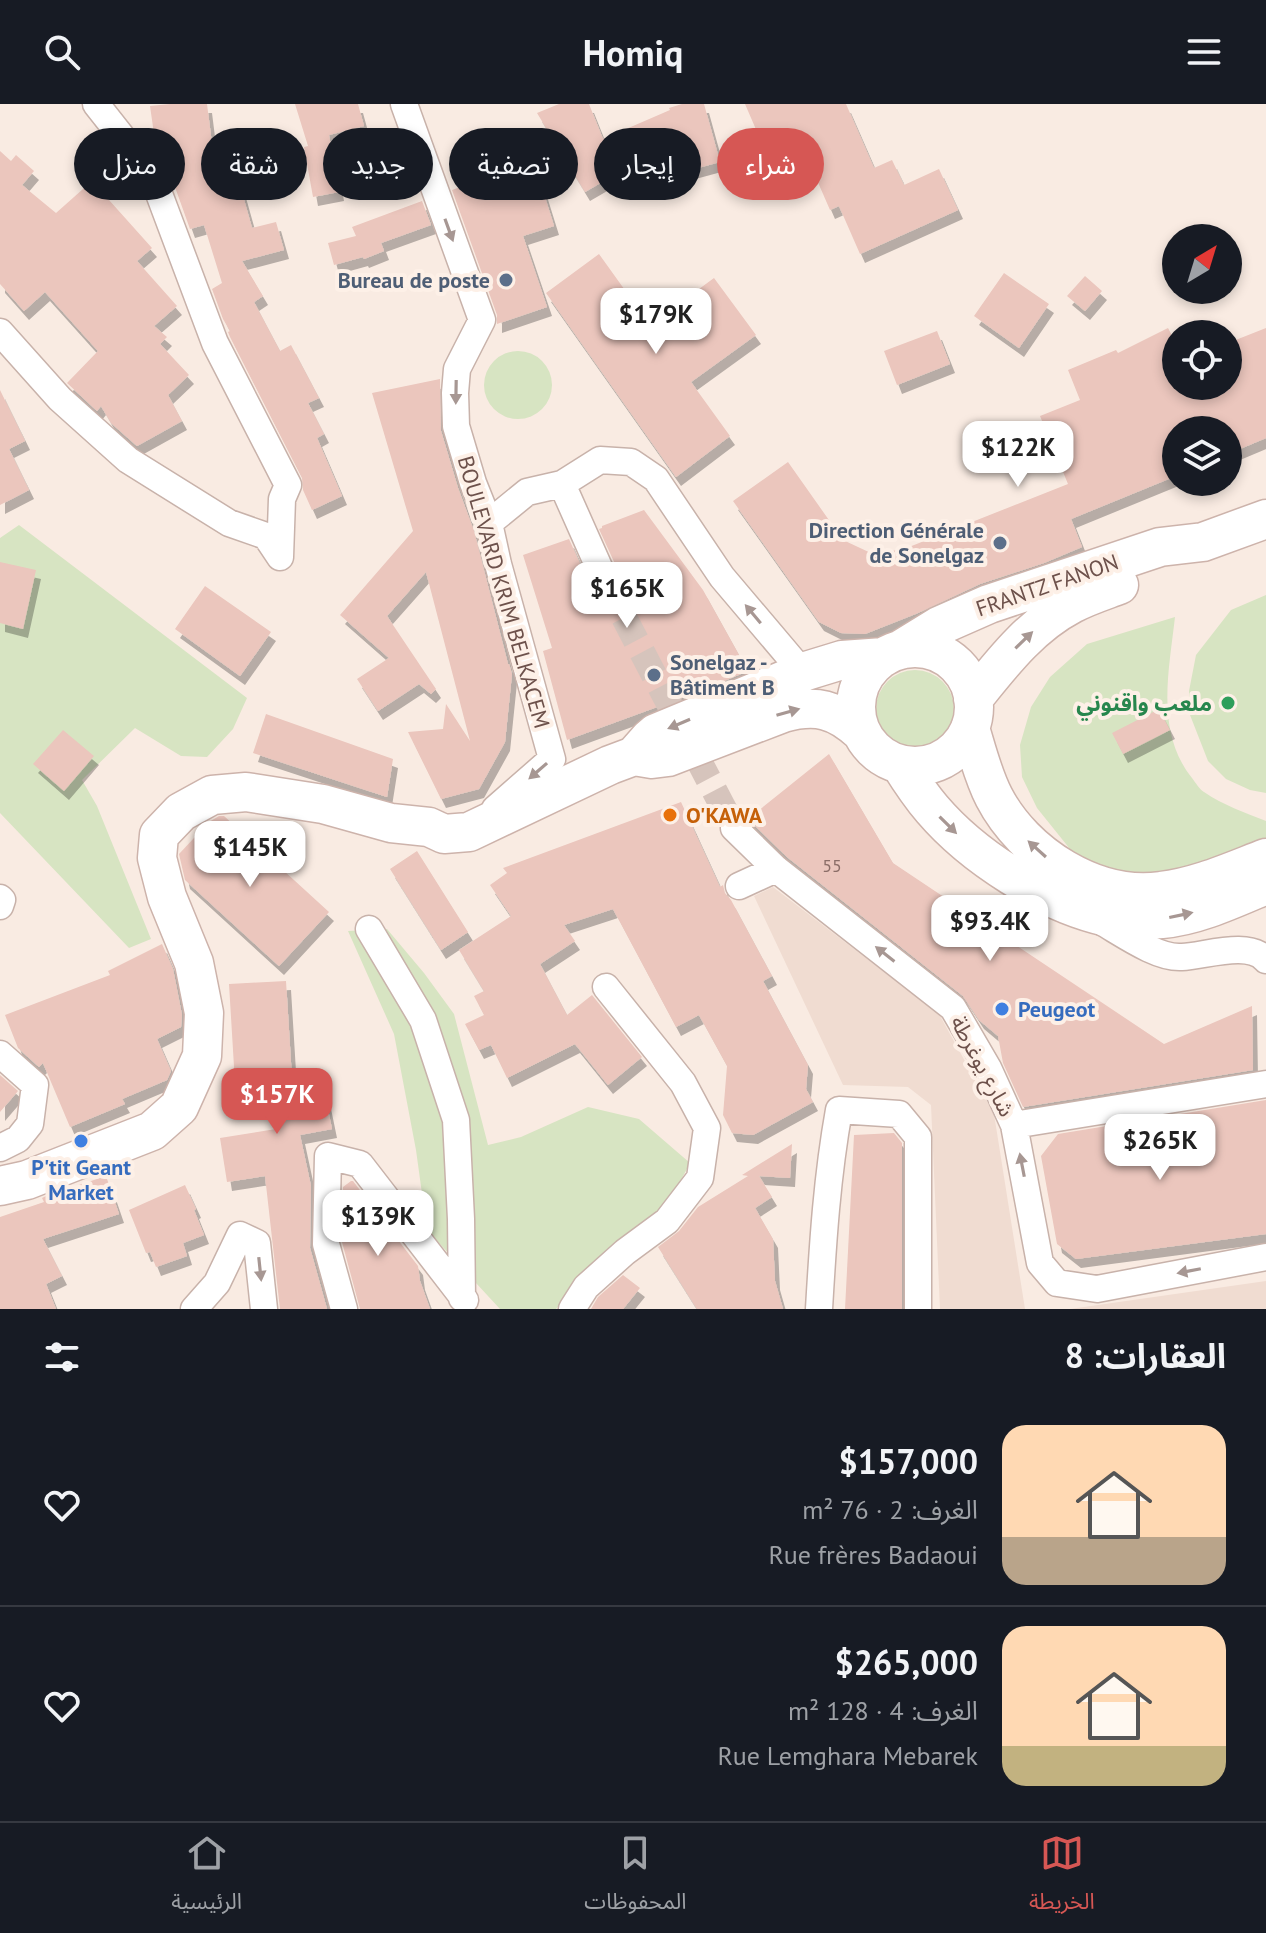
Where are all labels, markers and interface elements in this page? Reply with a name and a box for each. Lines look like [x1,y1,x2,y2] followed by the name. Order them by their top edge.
[583,29,683,76] text: Homiq
[40,30,84,74] icon: search
[1182,30,1226,74] icon: menu
[74,128,185,200] chip: منزل
[201,128,307,200] chip: شقة
[323,128,433,200] chip: جديد
[449,128,578,200] chip: تصفية
[594,128,701,200] chip: إيجار
[717,128,824,200] chip: شراء
[444,218,456,242] one-way arrow
[1162,224,1242,304] north arrow
[1162,224,1242,496] map controls
[338,266,490,294] place label: Bureau de poste
[497,271,515,289] marker: Bureau de poste
[600,288,712,356] pin: $179K
[618,297,694,330] text: $179K
[1162,320,1242,400] button: locate
[450,380,462,405] one-way arrow
[1162,416,1242,496] button: layers
[962,421,1074,489] pin: $122K
[980,430,1056,463] text: $122K
[452,453,556,731] street label: BOULEVARD KRIM BELKACEM
[809,516,984,569] place label: Direction Générale de Sonelgaz
[991,534,1009,552] marker: Direction Générale de Sonelgaz
[972,547,1122,623] street label: FRANTZ FANON
[571,562,683,630] pin: $165K
[589,571,665,604] text: $165K
[745,604,762,624] one-way arrow
[1014,631,1033,649] one-way arrow
[670,648,775,701] place label: Sonelgaz - Bâtiment B
[645,666,663,684] marker: Sonelgaz - Bâtiment B
[1076,689,1212,721] place label: ملعب واقنوني
[1219,694,1237,712] marker: ملعب واقنوني
[776,705,800,718] one-way arrow
[667,718,691,731] one-way arrow
[529,762,548,780] one-way arrow
[686,801,763,829] place label: O'KAWA
[661,806,679,824] marker: O'KAWA
[938,816,957,834] one-way arrow
[194,821,306,889] pin: $145K
[212,830,288,863] text: $145K
[1028,840,1047,858] one-way arrow
[822,854,842,877] house number: 55
[925,895,1055,963] pin: $93.4K
[949,904,1031,937] text: $93.4K
[1169,909,1194,921] one-way arrow
[875,946,895,963] one-way arrow
[1018,995,1095,1023] place label: Peugeot
[993,1000,1011,1018] marker: Peugeot
[942,1011,1021,1123] street label: شارع يوغرطة
[221,1068,333,1136] pin: $157K
[239,1077,315,1110] text: $157K
[1104,1114,1216,1182] pin: $265K
[1122,1123,1198,1156] text: $265K
[72,1132,90,1150] marker: P'tit Geant Market
[1015,1152,1027,1177] one-way arrow
[31,1153,131,1206] place label: P'tit Geant Market
[322,1190,434,1258] pin: $139K
[340,1199,416,1232] text: $139K
[254,1257,267,1282] one-way arrow
[1177,1266,1202,1278] one-way arrow
[1065,1333,1226,1377] text: العقارات: 8
[40,1335,84,1379] icon: filters
[839,1439,978,1483] text: $157,000
[1066,1457,1162,1553] icon: home
[40,1483,84,1527] icon: heart
[802,1493,978,1526] text: الغرف: 2 · 76 m²
[768,1538,978,1571] text: Rue frères Badaoui
[834,1640,978,1684] text: $265,000
[1066,1658,1162,1754] icon: home
[40,1684,84,1728] icon: heart
[788,1694,978,1727] text: الغرف: 4 · 128 m²
[717,1739,978,1772] text: Rue Lemghara Mebarek
[171,1831,242,1925] tab: الرئيسية
[584,1831,686,1925] tab: المحفوظات
[1029,1831,1095,1925] tab: الخريطة

